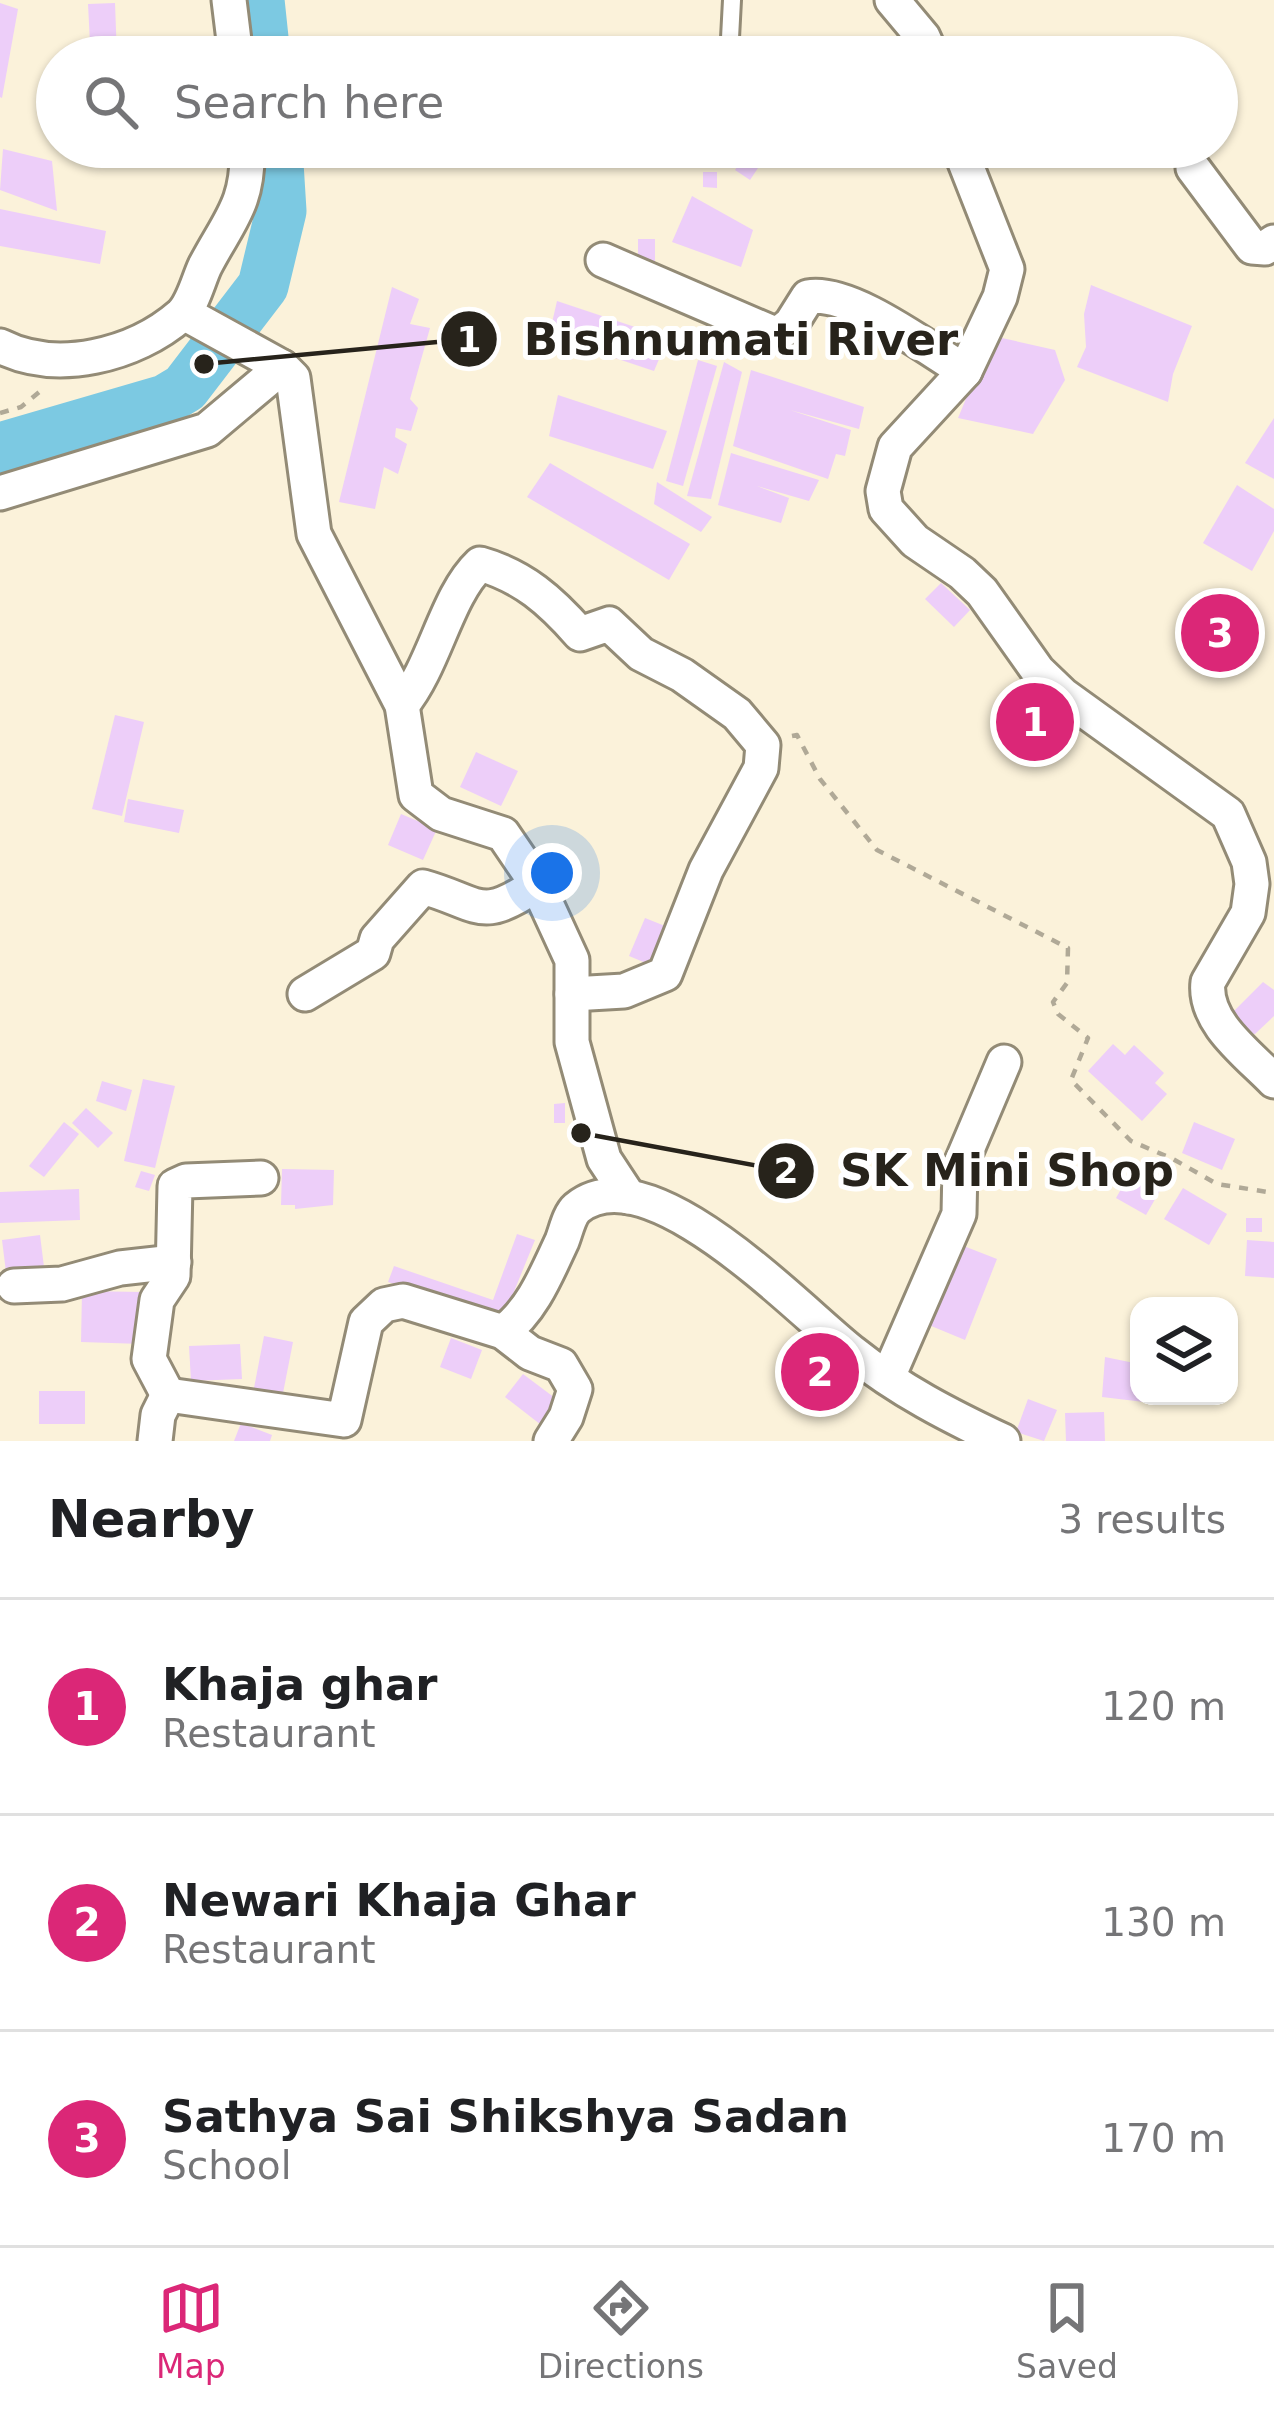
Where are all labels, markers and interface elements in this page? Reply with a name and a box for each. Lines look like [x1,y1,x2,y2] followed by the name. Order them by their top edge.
[36,36,1238,168] search box
[78,69,144,135] icon: search
[174,76,444,129] text: Search here
[439,299,982,380] callout: Bishnumati River
[524,313,959,366] text: Bishnumati River
[456,319,482,360] text: 1
[1181,588,1259,678] pin: 3
[996,677,1074,767] pin: 1
[522,843,582,903] your location
[756,1130,1198,1211] callout: SK Mini Shop
[840,1144,1174,1197] text: SK Mini Shop
[773,1150,799,1191] text: 2
[1130,1297,1238,1405] map controls
[1130,1297,1238,1405] button: layers
[781,1327,859,1417] pin: 2
[48,1490,255,1549] text: Nearby
[1058,1497,1226,1542] text: 3 results
[162,1658,438,1711] text: Khaja ghar
[73,1684,101,1729] text: 1
[1101,1684,1226,1729] text: 120 m
[162,1711,376,1756] text: Restaurant
[162,1874,636,1927] text: Newari Khaja Ghar
[73,1900,101,1945] text: 2
[1101,1900,1226,1945] text: 130 m
[162,1927,376,1972] text: Restaurant
[162,2090,849,2143] text: Sathya Sai Shikshya Sadan
[73,2116,101,2161] text: 3
[1101,2116,1226,2161] text: 170 m
[162,2143,291,2188] text: School
[156,2275,226,2386] tab: Map
[538,2275,704,2386] tab: Directions
[1016,2275,1118,2386] tab: Saved

